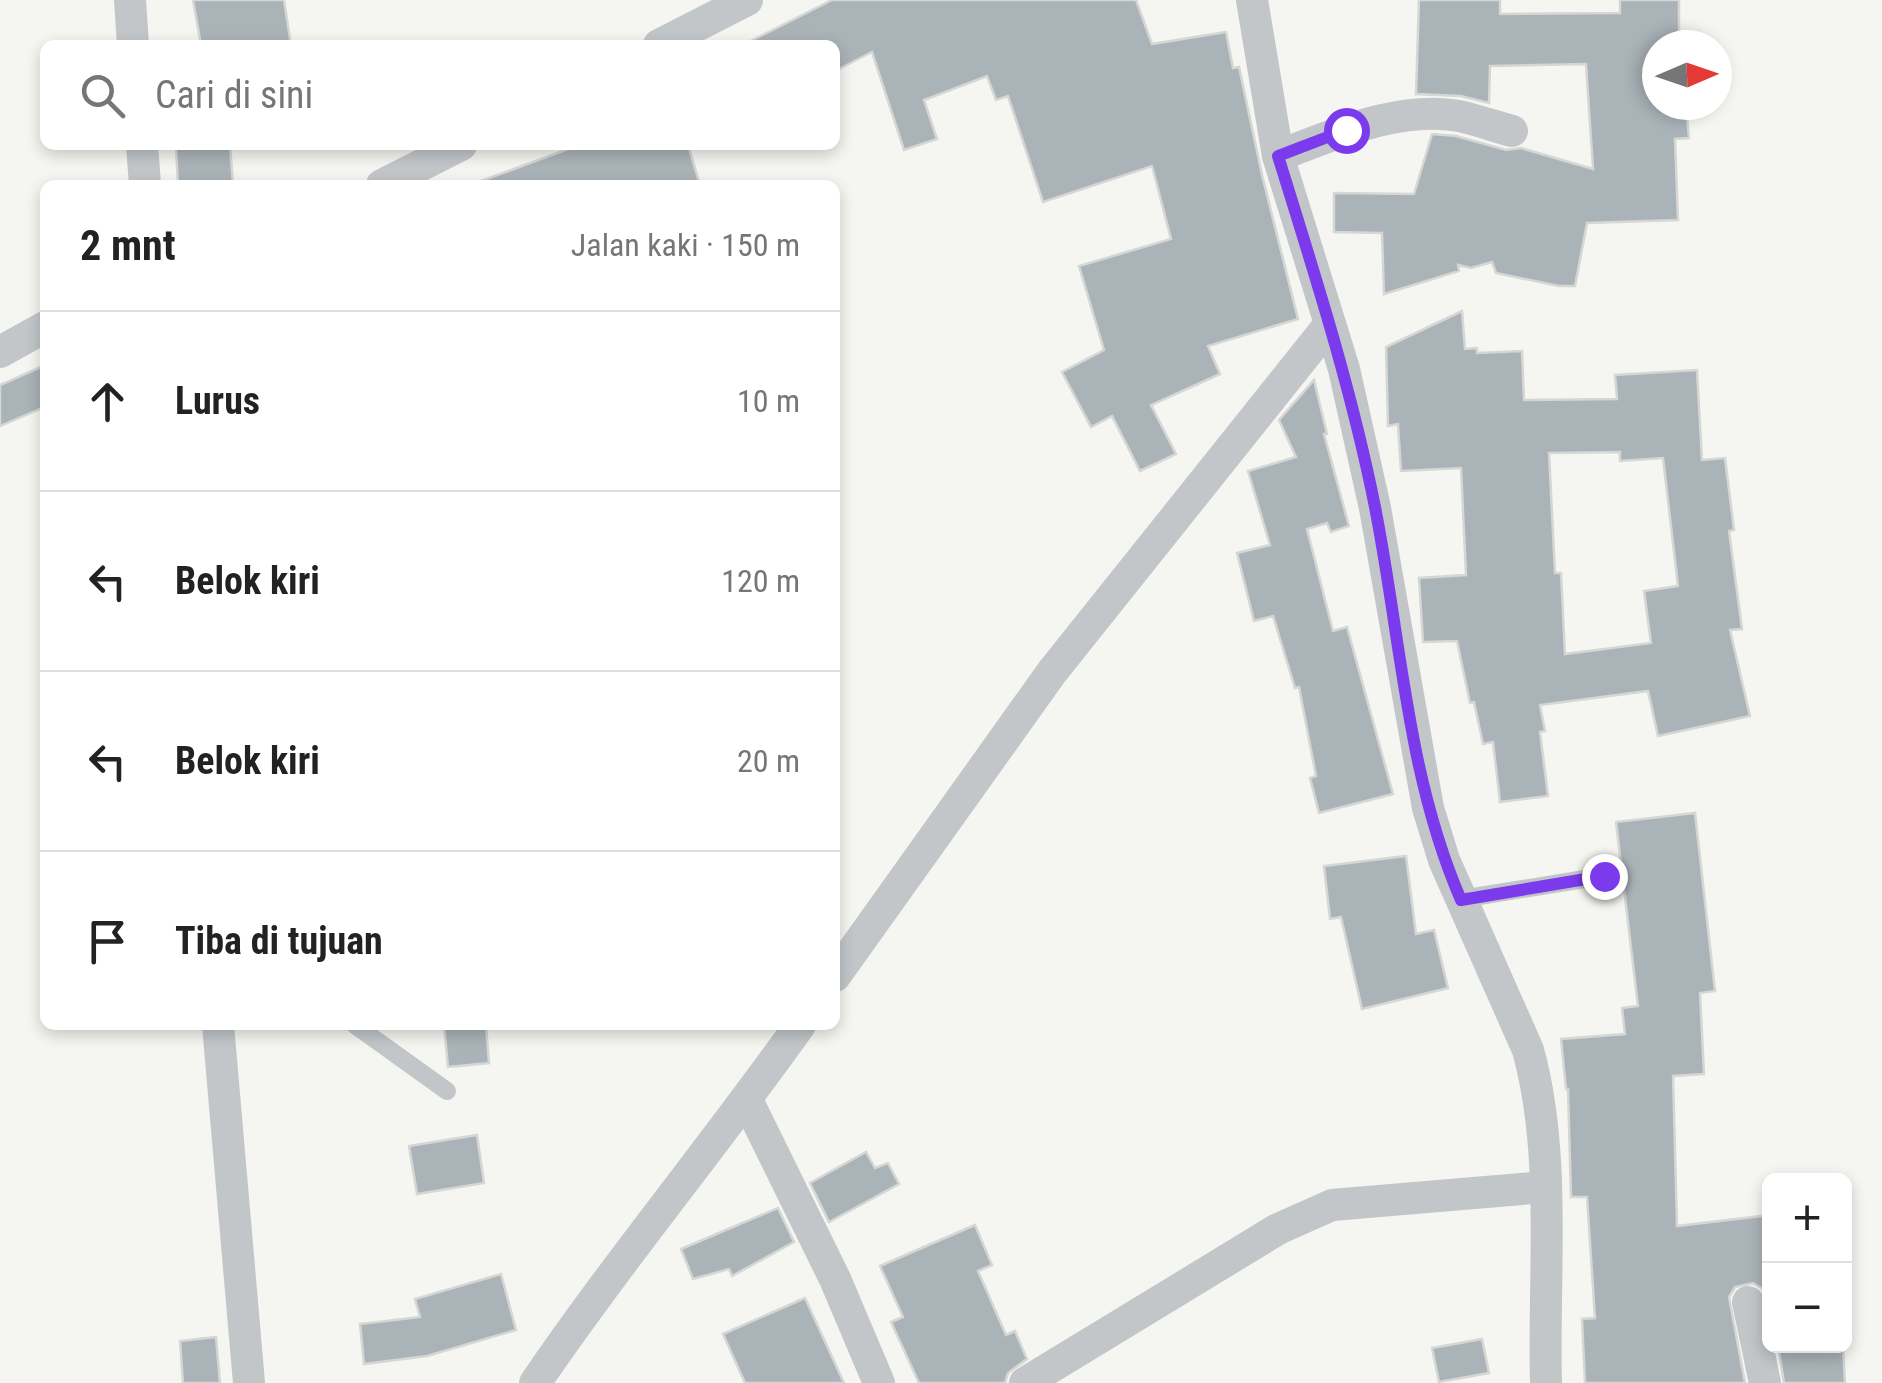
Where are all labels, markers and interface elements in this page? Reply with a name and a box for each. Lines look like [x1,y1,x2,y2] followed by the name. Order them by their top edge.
[1642,30,1732,120] north arrow
[40,40,840,150] search box
[75,68,130,123] icon: search
[155,73,313,117] text: Cari di sini
[1324,108,1370,154] route start
[80,221,176,270] text: 2 mnt
[571,226,800,264] text: Jalan kaki · 150 m
[80,374,135,429] icon: ahead
[175,379,260,423] text: Lurus
[737,382,800,420] text: 10 m
[80,554,135,609] icon: left
[175,559,320,603] text: Belok kiri
[721,562,800,600] text: 120 m
[80,734,135,789] icon: left
[175,739,320,783] text: Belok kiri
[737,742,800,780] text: 20 m
[1582,854,1628,900] route end
[80,914,135,969] icon: arrive
[175,919,383,963] text: Tiba di tujuan
[1762,1173,1852,1353] map controls
[1762,1173,1852,1263] button: +
[1762,1263,1852,1353] button: −

